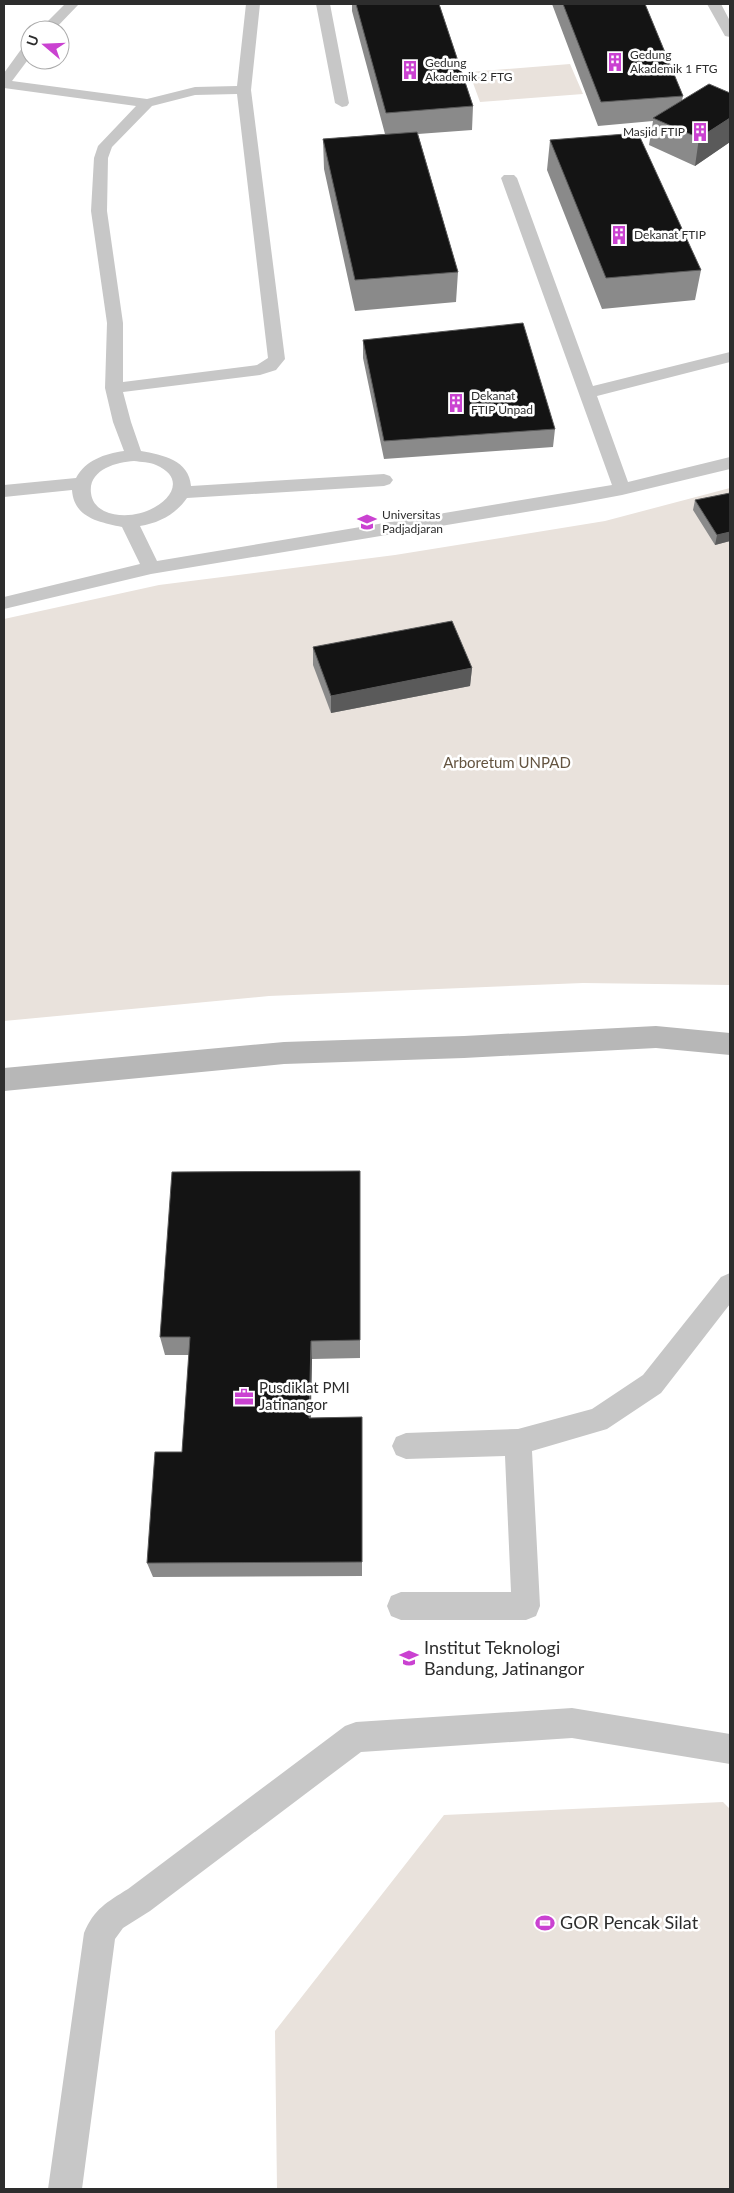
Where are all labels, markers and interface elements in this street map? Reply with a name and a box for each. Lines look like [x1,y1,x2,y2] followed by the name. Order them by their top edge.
[20,20,70,70] north arrow
[23,33,42,48] text: U
[630,47,718,76] place label: Gedung Akademik 1 FTG
[604,51,626,73] building icon: Gedung Akademik 1 FTG
[425,55,513,84] place label: Gedung Akademik 2 FTG
[399,59,421,81] building icon: Gedung Akademik 2 FTG
[689,121,711,143] building icon: Masjid FTIP
[623,124,685,139] place label: Masjid FTIP
[608,224,630,246] building icon: Dekanat FTIP
[634,227,706,242] place label: Dekanat FTIP
[471,388,533,417] place label: Dekanat FTIP Unpad
[445,392,467,414] building icon: Dekanat FTIP Unpad
[382,507,443,536] place label: Universitas Padjadjaran
[356,511,378,533] school or university icon: Universitas Padjadjaran
[443,753,571,771] park label: Arboretum UNPAD
[259,1378,350,1413] place label: Pusdiklat PMI Jatinangor
[233,1386,255,1408] office icon: Pusdiklat PMI Jatinangor
[424,1636,585,1679] place label: Institut Teknologi Bandung, Jatinangor
[398,1647,420,1669] school or university icon: Institut Teknologi Bandung, Jatinangor
[560,1911,699,1933] place label: GOR Pencak Silat
[534,1912,556,1934] sports icon: GOR Pencak Silat

